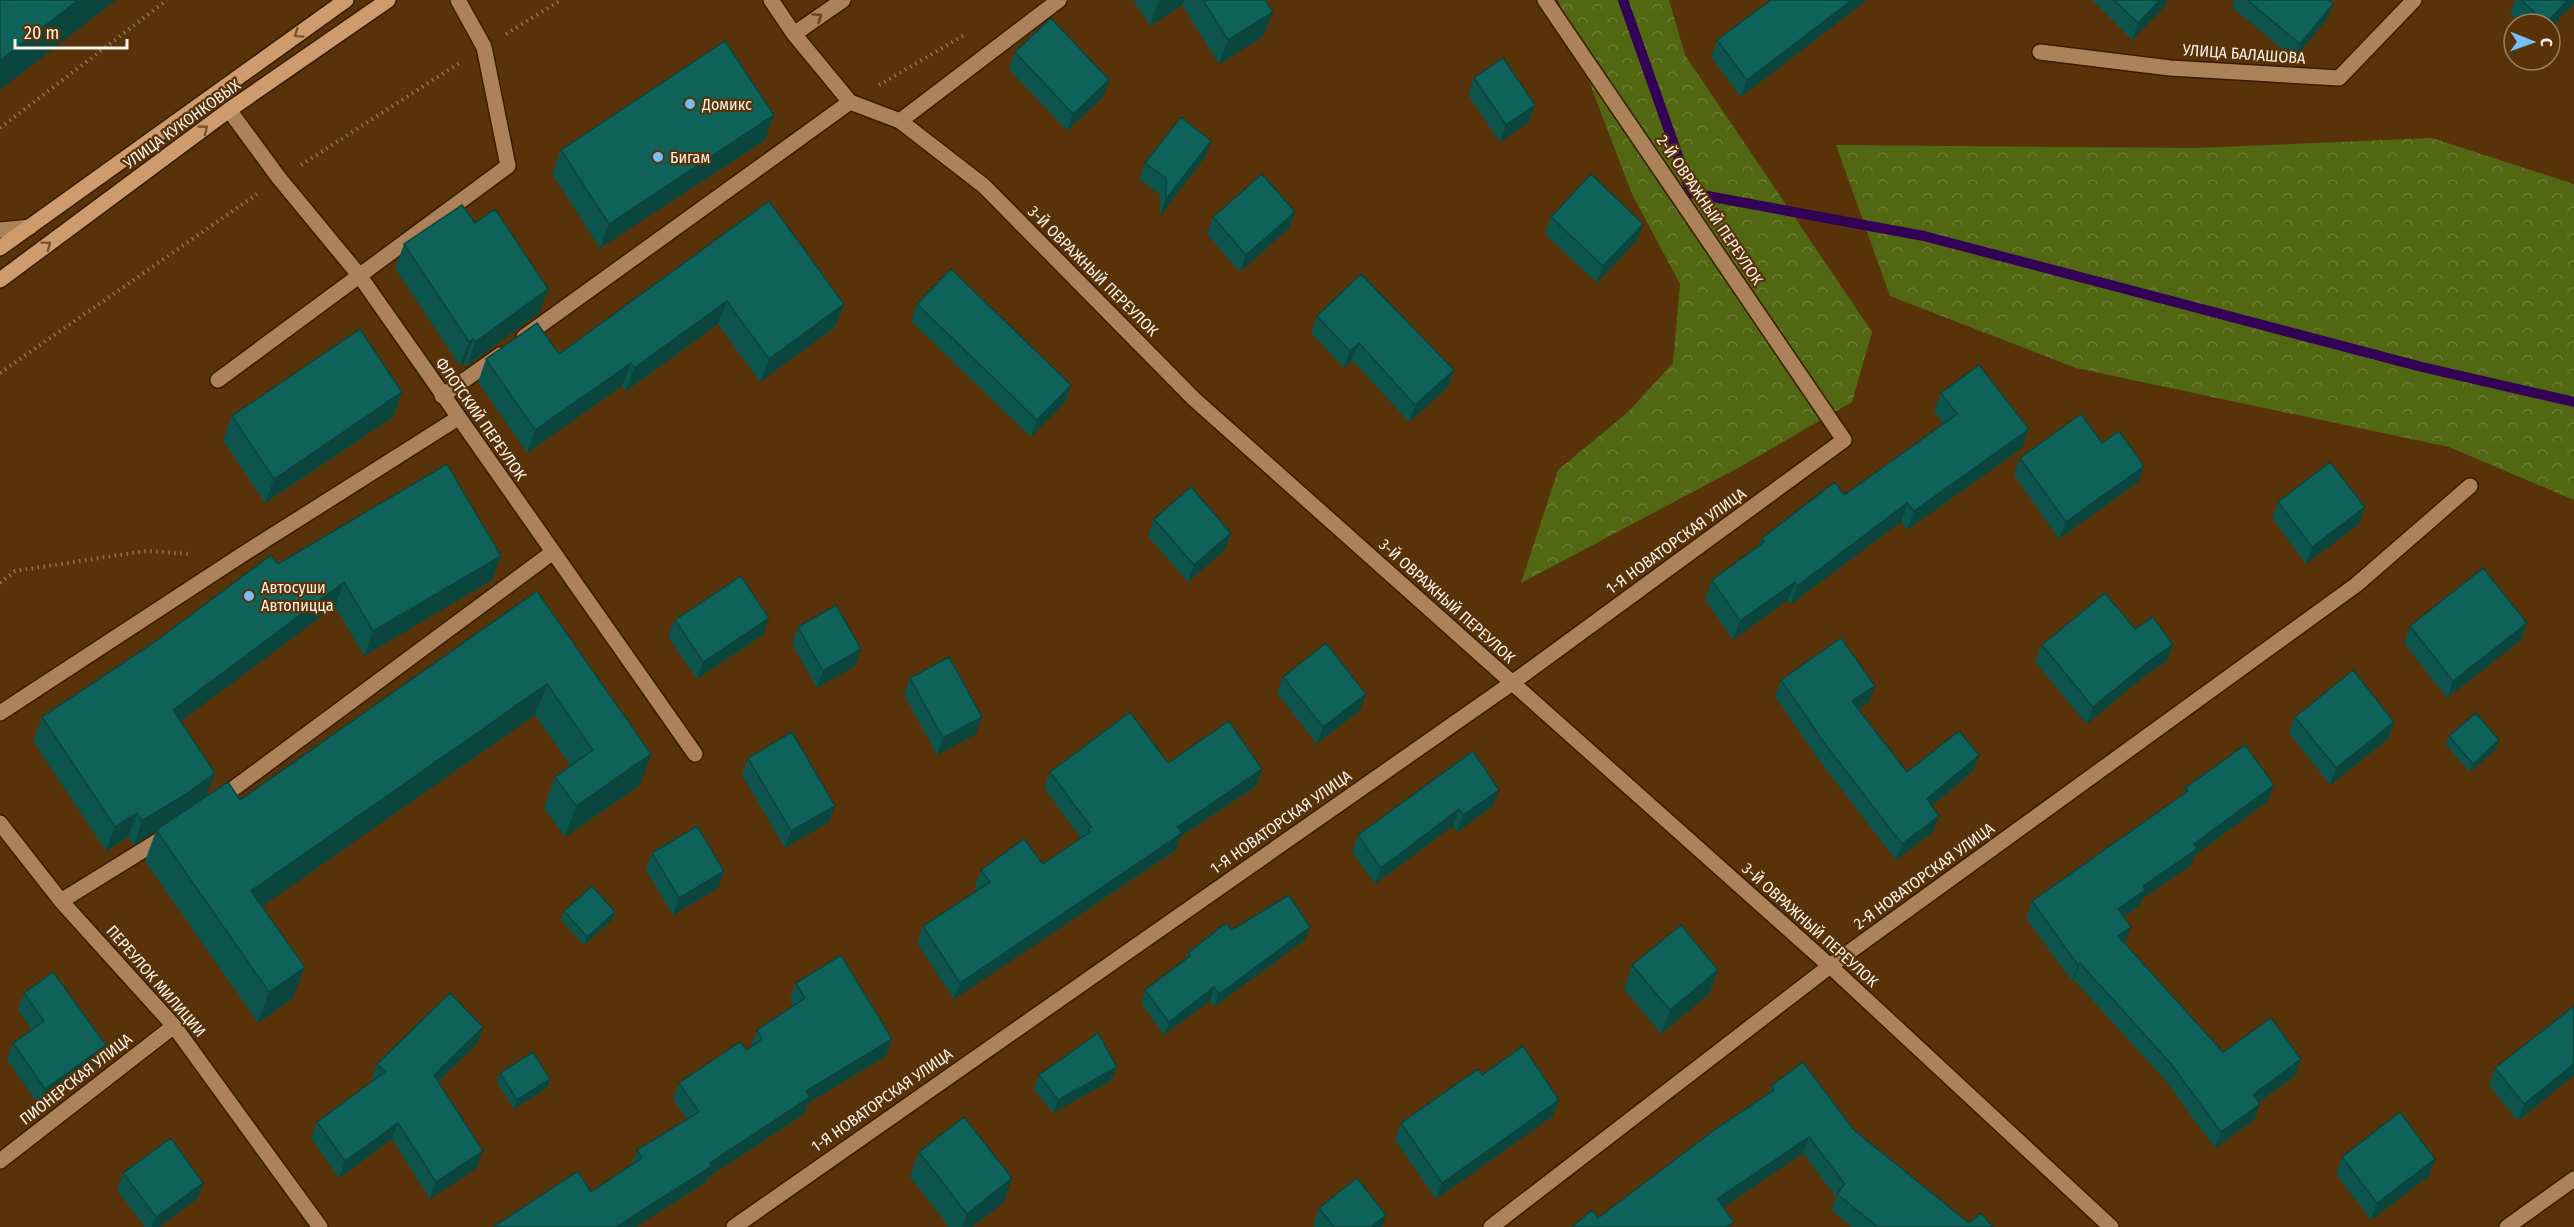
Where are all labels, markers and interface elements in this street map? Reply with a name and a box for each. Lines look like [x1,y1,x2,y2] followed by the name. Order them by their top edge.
[15,12,128,50] scale bar
[2502,12,2562,72] north arrow
[812,13,823,24] one-way arrow
[24,22,59,44] text: 20 m
[294,27,305,38] one-way arrow
[2537,38,2556,47] text: С
[2181,40,2307,68] street label: УЛИЦА БАЛАШОВА
[119,75,244,173] street label: УЛИЦА КУКОНКОВЫХ
[701,95,752,114] place label: Домикс
[683,97,697,111] marker: Домикс
[197,126,208,137] one-way arrow
[1653,132,1767,289] street label: 2-Й ОВРАЖНЫЙ ПЕРЕУЛОК
[670,148,710,167] place label: Бигам
[651,150,665,164] marker: Бигам
[1024,202,1162,340] street label: 3-Й ОВРАЖНЫЙ ПЕРЕУЛОК
[40,242,51,253] one-way arrow
[431,354,531,484] street label: ФЛОТСКИЙ ПЕРЕУЛОК
[1602,484,1750,598] street label: 1-Я НОВАТОРСКАЯ УЛИЦА
[1375,535,1519,667] street label: 3-Й ОВРАЖНЫЙ ПЕРЕУЛОК
[261,578,334,615] place label: Автосуши Автопицца
[242,589,256,603] marker: Автосуши Автопицца
[1207,766,1356,878] street label: 1-Я НОВАТОРСКАЯ УЛИЦА
[1850,818,1998,933] street label: 2-Я НОВАТОРСКАЯ УЛИЦА
[1738,859,1882,991] street label: 3-Й ОВРАЖНЫЙ ПЕРЕУЛОК
[102,921,210,1041] street label: ПЕРЕУЛОК МИЛИЦИИ
[16,1029,136,1129] street label: ПИОНЕРСКАЯ УЛИЦА
[808,1044,957,1156] street label: 1-Я НОВАТОРСКАЯ УЛИЦА

